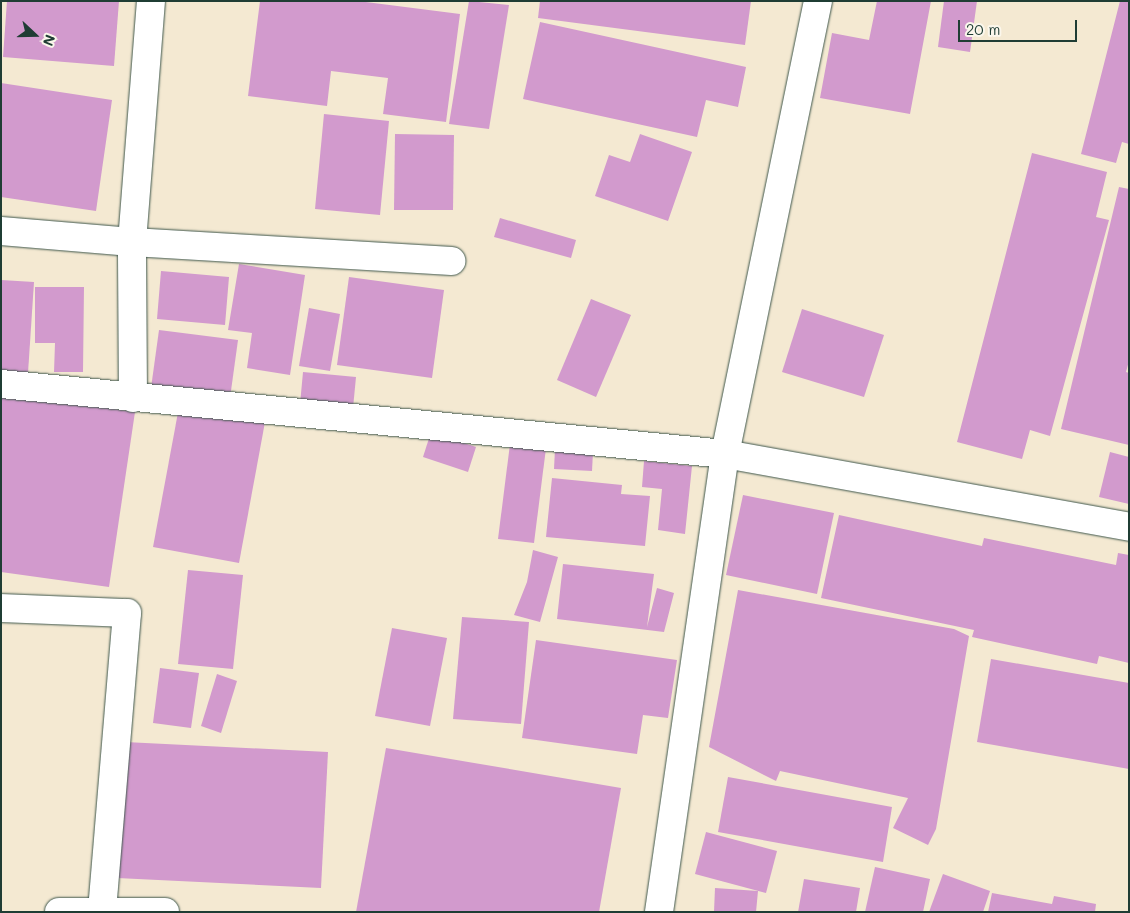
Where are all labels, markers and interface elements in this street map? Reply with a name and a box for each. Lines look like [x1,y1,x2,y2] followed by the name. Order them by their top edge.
[10,10,60,60] north arrow
[960,10,1079,42] scale bar
[966,19,1000,39] text: 20 m
[39,32,60,49] text: N

